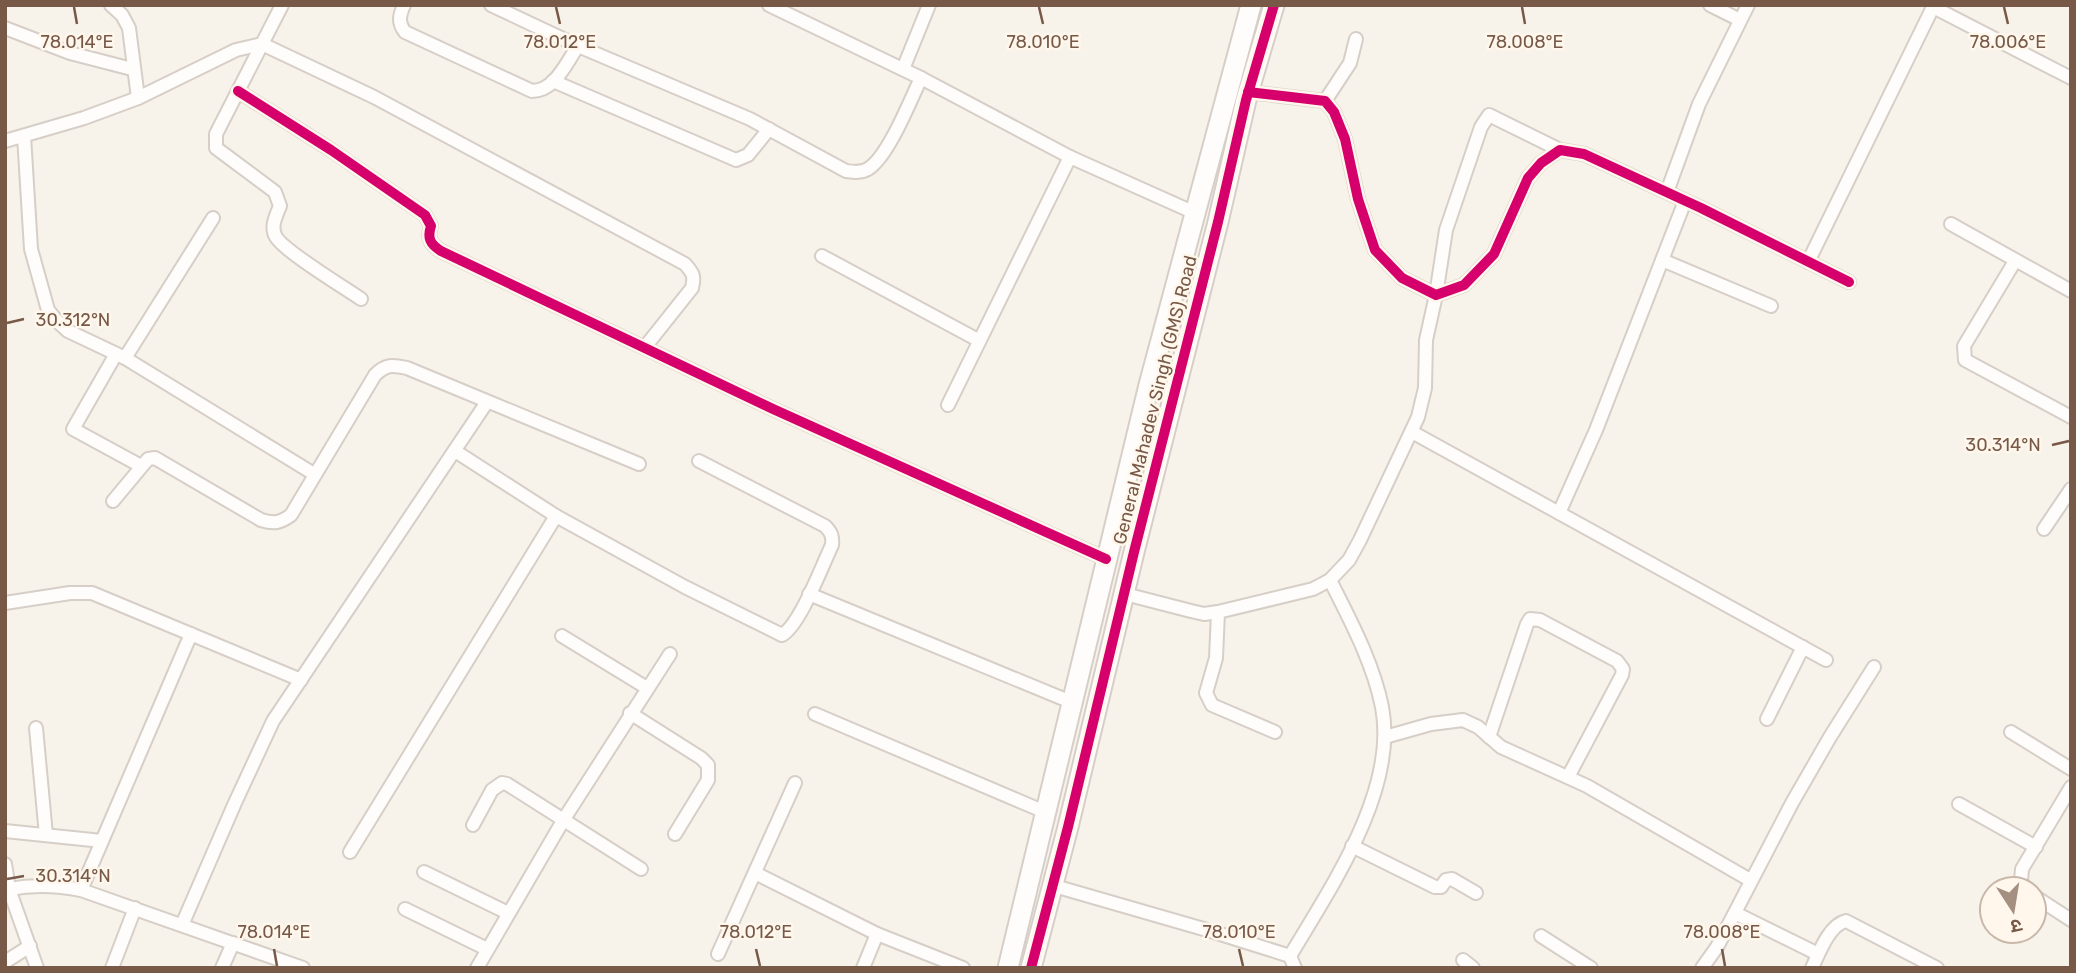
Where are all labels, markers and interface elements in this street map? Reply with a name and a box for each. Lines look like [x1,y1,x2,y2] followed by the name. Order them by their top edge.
[41,31,113,53] text: 78.014°E
[524,31,596,53] text: 78.012°E
[1006,31,1080,53] text: 78.010°E
[1487,31,1563,53] text: 78.008°E
[1970,31,2046,53] text: 78.006°E
[1108,253,1202,547] street label: General Mahadev Singh (GMS) Road
[36,309,110,331] text: 30.312°N
[1965,434,2041,456] text: 30.314°N
[35,865,111,887] text: 30.314°N
[1978,875,2048,945] north arrow
[2008,914,2024,939] text: उ
[238,921,310,943] text: 78.014°E
[720,921,792,943] text: 78.012°E
[1202,921,1276,943] text: 78.010°E
[1684,921,1760,943] text: 78.008°E

